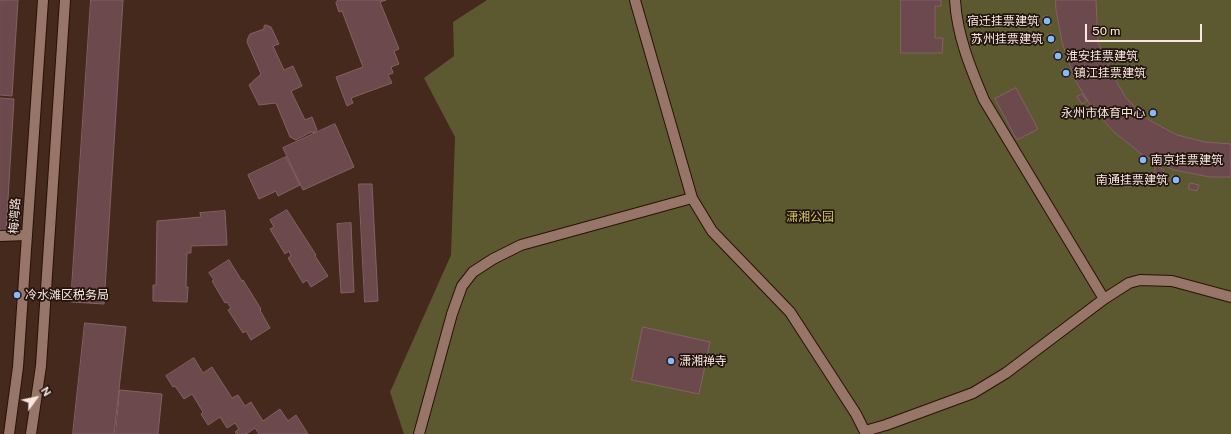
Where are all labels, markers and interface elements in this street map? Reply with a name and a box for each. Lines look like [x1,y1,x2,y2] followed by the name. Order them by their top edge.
[967,14,1039,28] place label: 宿迁挂票建筑
[1042,16,1052,26] marker: 宿迁挂票建筑
[1087,16,1204,42] scale bar
[1092,24,1120,38] text: 50 m
[971,32,1043,46] place label: 苏州挂票建筑
[1046,34,1056,44] marker: 苏州挂票建筑
[1066,49,1138,63] place label: 淮安挂票建筑
[1053,51,1063,61] marker: 淮安挂票建筑
[1074,66,1146,80] place label: 镇江挂票建筑
[1061,68,1071,78] marker: 镇江挂票建筑
[1061,106,1145,120] place label: 永州市体育中心
[1148,108,1158,118] marker: 永州市体育中心
[1151,153,1223,167] place label: 南京挂票建筑
[1138,155,1148,165] marker: 南京挂票建筑
[1096,173,1168,187] place label: 南通挂票建筑
[1171,175,1181,185] marker: 南通挂票建筑
[7,198,23,234] street label: 梅湾路
[786,210,834,224] park label: 潇湘公园
[25,288,109,302] place label: 冷水滩区税务局
[12,290,22,300] marker: 冷水滩区税务局
[679,354,727,368] place label: 潇湘禅寺
[666,356,676,366] marker: 潇湘禅寺
[16,378,56,418] north arrow
[39,385,53,398] text: N

